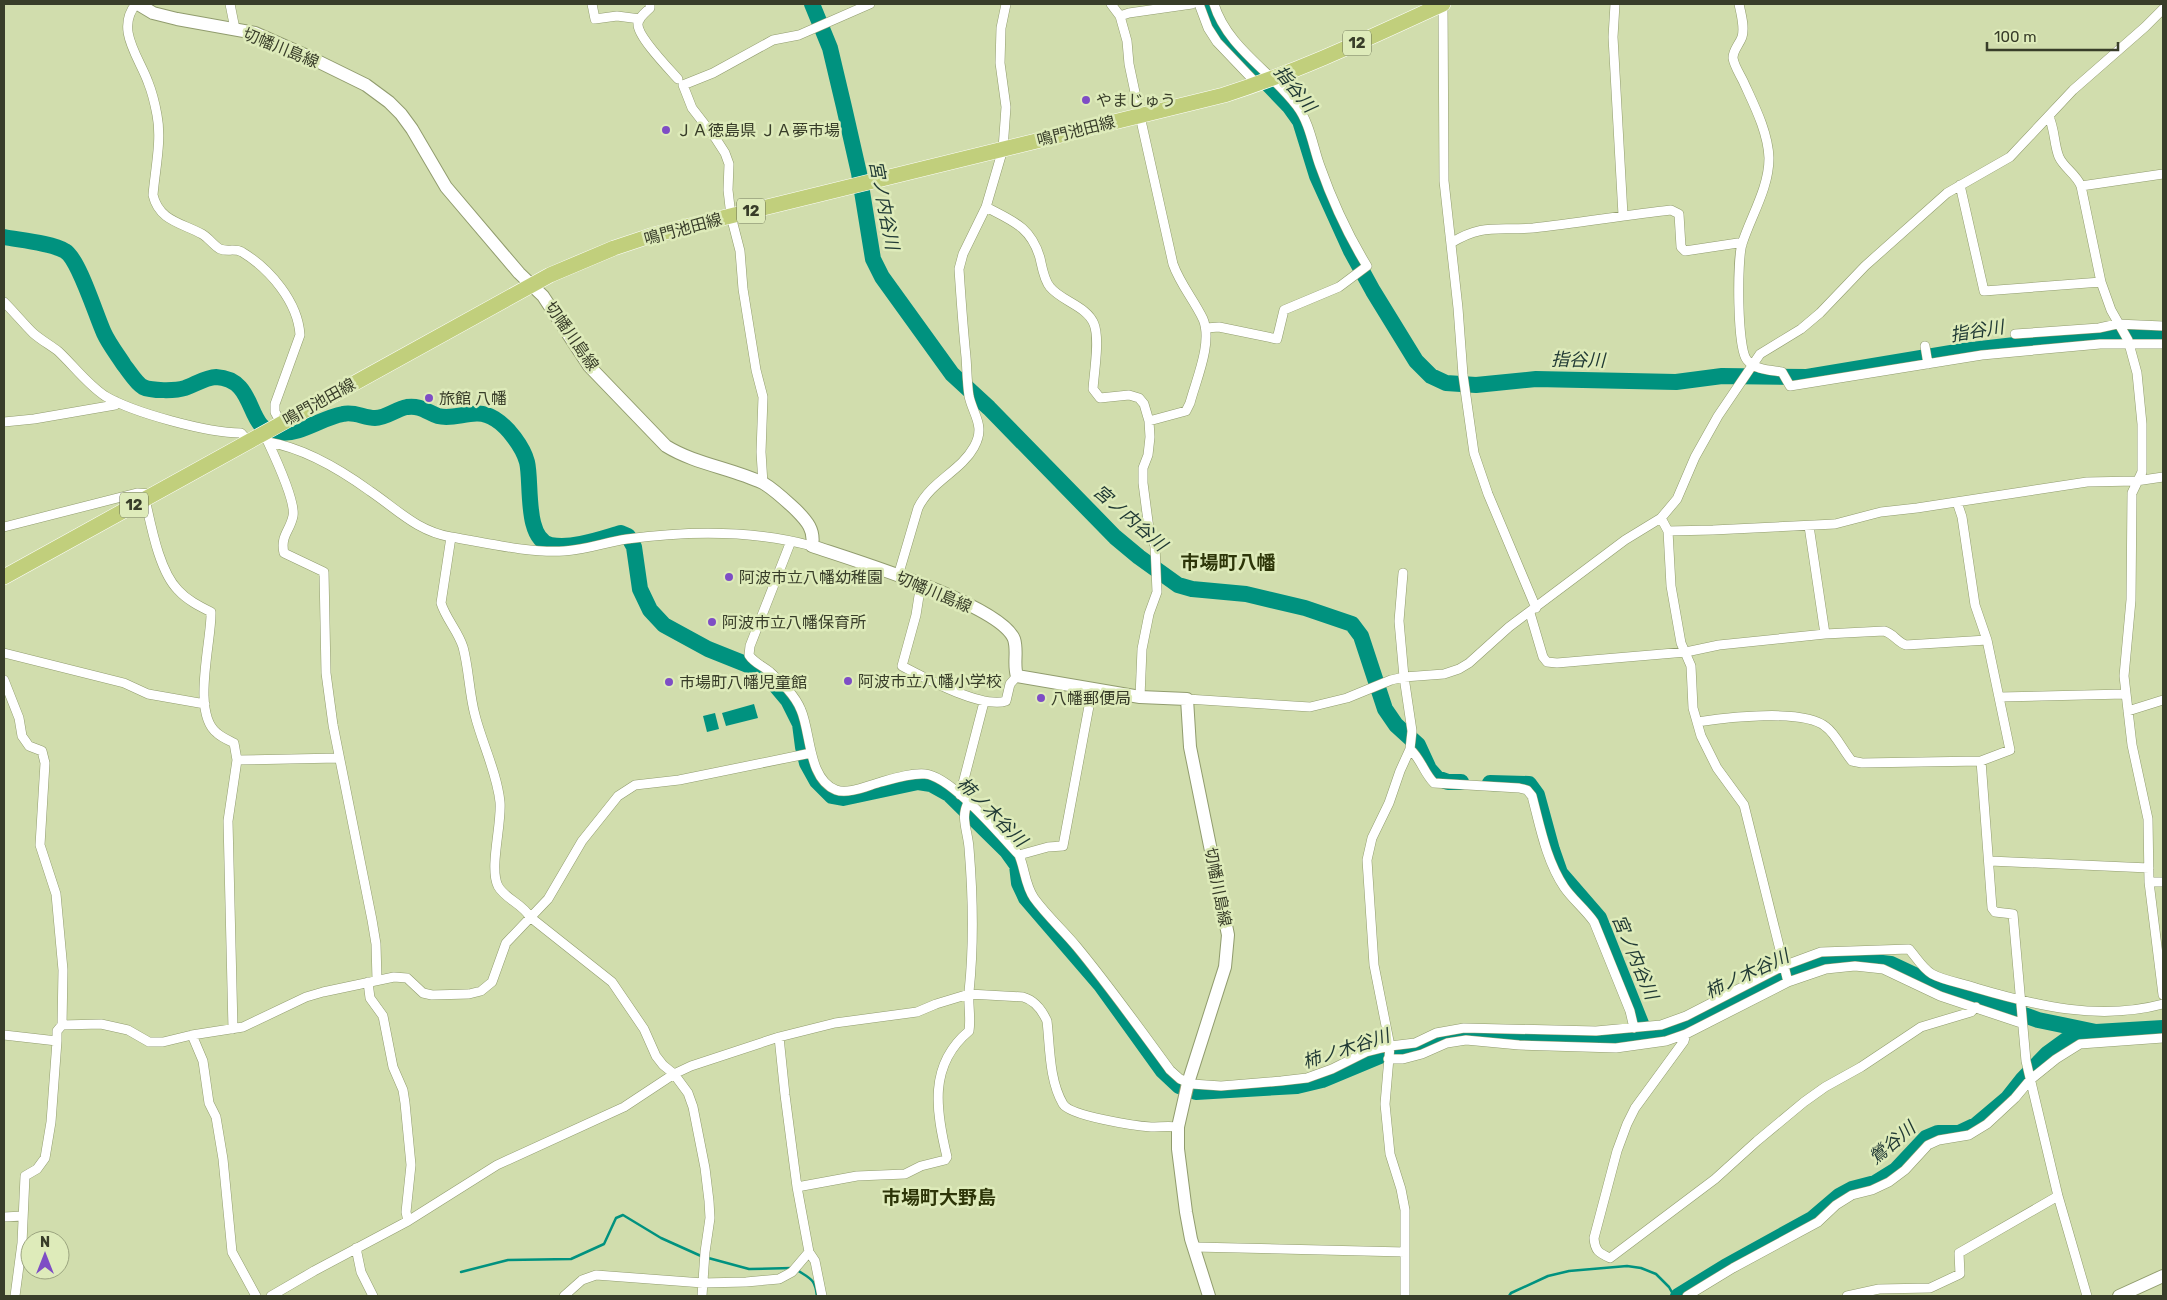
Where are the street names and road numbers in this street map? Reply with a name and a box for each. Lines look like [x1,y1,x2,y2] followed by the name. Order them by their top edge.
[240,24,322,72] street label: 切幡川島線
[1343,30,1371,56] road number: 12
[1035,112,1117,150] street label: 鳴門池田線
[737,198,765,224] road number: 12
[642,209,724,249] street label: 鳴門池田線
[541,298,603,374] street label: 切幡川島線
[279,374,359,430] street label: 鳴門池田線
[120,492,148,518] road number: 12
[893,568,975,616] street label: 切幡川島線
[1201,846,1235,928] street label: 切幡川島線

